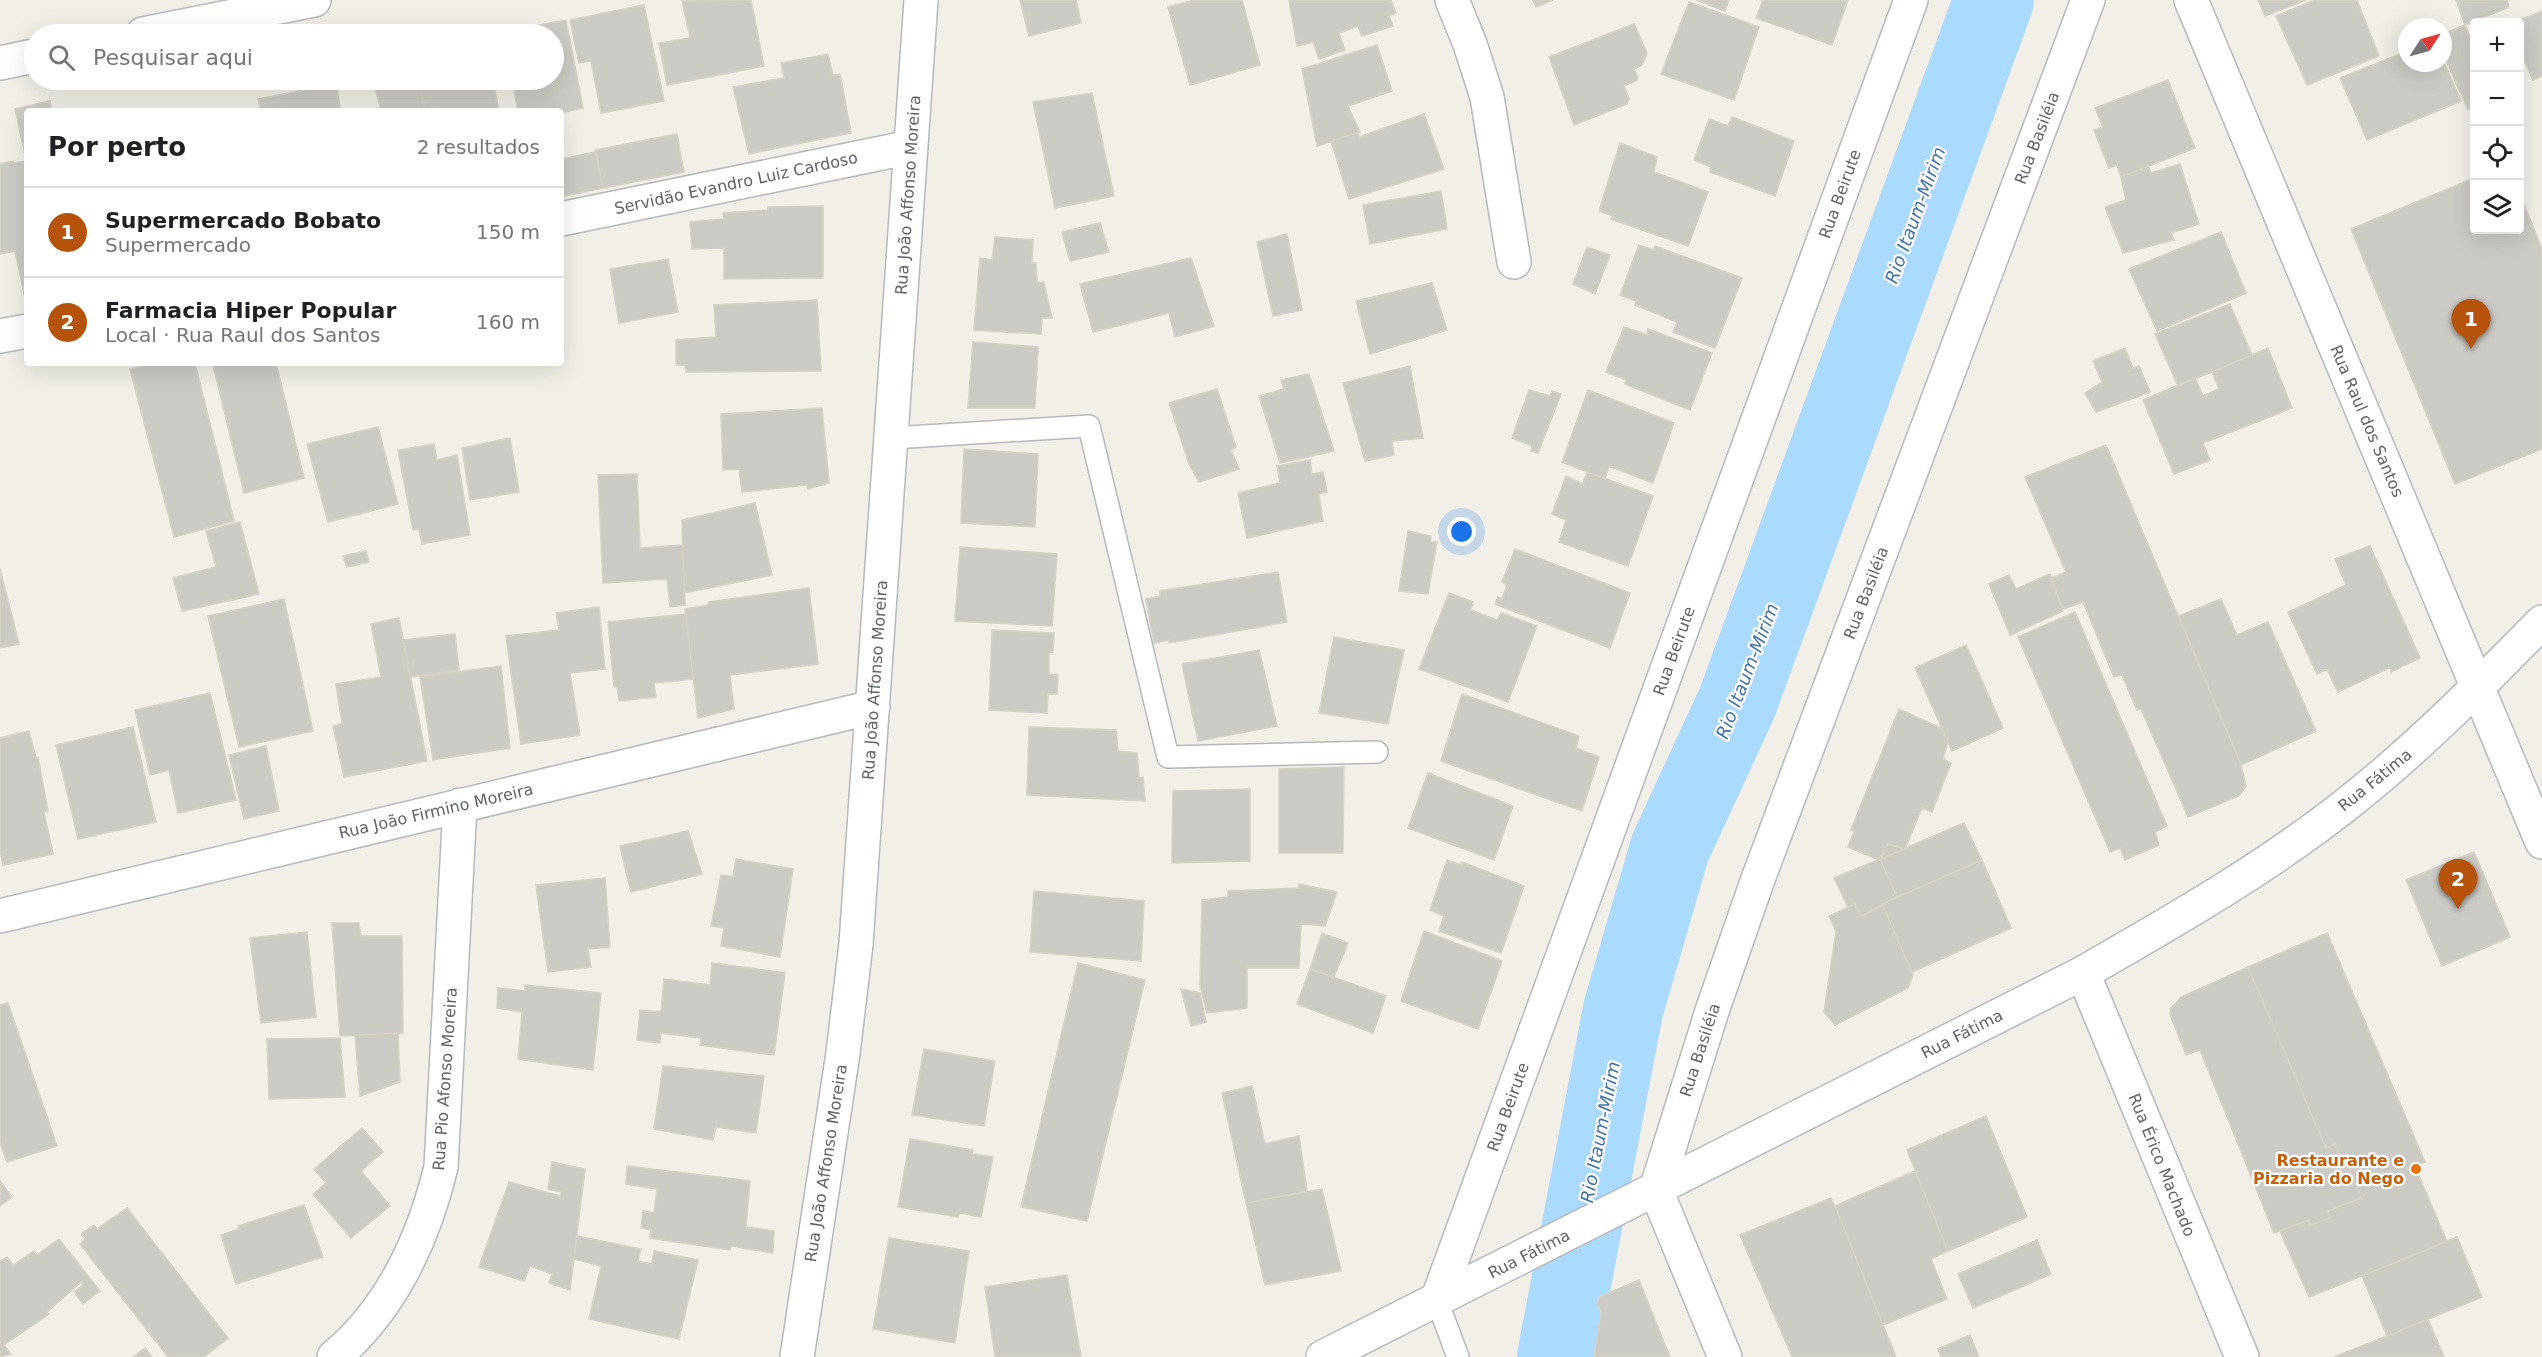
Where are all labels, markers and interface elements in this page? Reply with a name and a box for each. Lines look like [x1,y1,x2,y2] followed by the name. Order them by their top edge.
[2398,18,2452,72] north arrow
[2470,18,2524,234] map controls
[2470,18,2524,72] button: +
[24,24,564,90] search box
[45,41,78,74] icon: search
[93,45,253,70] text: Pesquisar aqui
[2470,72,2524,126] button: −
[2011,89,2063,187] street label: Rua Basiléia
[892,94,924,296] street label: Rua João Affonso Moreira
[2470,126,2524,180] button: locate
[48,132,186,162] text: Por perto
[417,135,540,159] text: 2 resultados
[1881,144,1949,286] water label: Rio Itaum-Mirim
[1815,147,1865,241] street label: Rua Beirute
[613,148,859,218] street label: Servidão Evandro Luiz Cardoso
[2470,180,2524,234] button: layers
[105,208,381,233] text: Supermercado Bobato
[61,220,74,244] text: 1
[476,220,540,244] text: 150 m
[105,233,251,257] text: Supermercado
[105,298,396,323] text: Farmacia Hiper Popular
[2452,300,2490,349] pin: 1
[61,310,74,334] text: 2
[476,310,540,334] text: 160 m
[105,323,380,347] text: Local · Rua Raul dos Santos
[2326,342,2408,500] street label: Rua Raul dos Santos
[1447,517,1476,546] your location
[1840,544,1892,642] street label: Rua Basiléia
[859,579,891,781] street label: Rua João Affonso Moreira
[1711,600,1783,742] water label: Rio Itaum-Mirim
[1649,604,1699,698] street label: Rua Beirute
[2334,745,2416,815] street label: Rua Fátima
[337,779,535,843] street label: Rua João Firmino Moreira
[2438,860,2478,909] pin: 2
[429,987,461,1171] street label: Rua Pio Afonso Moreira
[1676,1001,1724,1099] street label: Rua Basiléia
[1918,1005,2006,1063] street label: Rua Fátima
[1483,1060,1533,1154] street label: Rua Beirute
[1576,1060,1624,1204] water label: Rio Itaum-Mirim
[801,1063,851,1263] street label: Rua João Affonso Moreira
[2125,1091,2199,1239] street label: Rua Érico Machado
[2253,1151,2404,1188] place label: Restaurante e Pizzaria do Nego
[2409,1162,2423,1176] marker: Restaurante e Pizzaria do Nego
[1485,1225,1573,1283] street label: Rua Fátima

